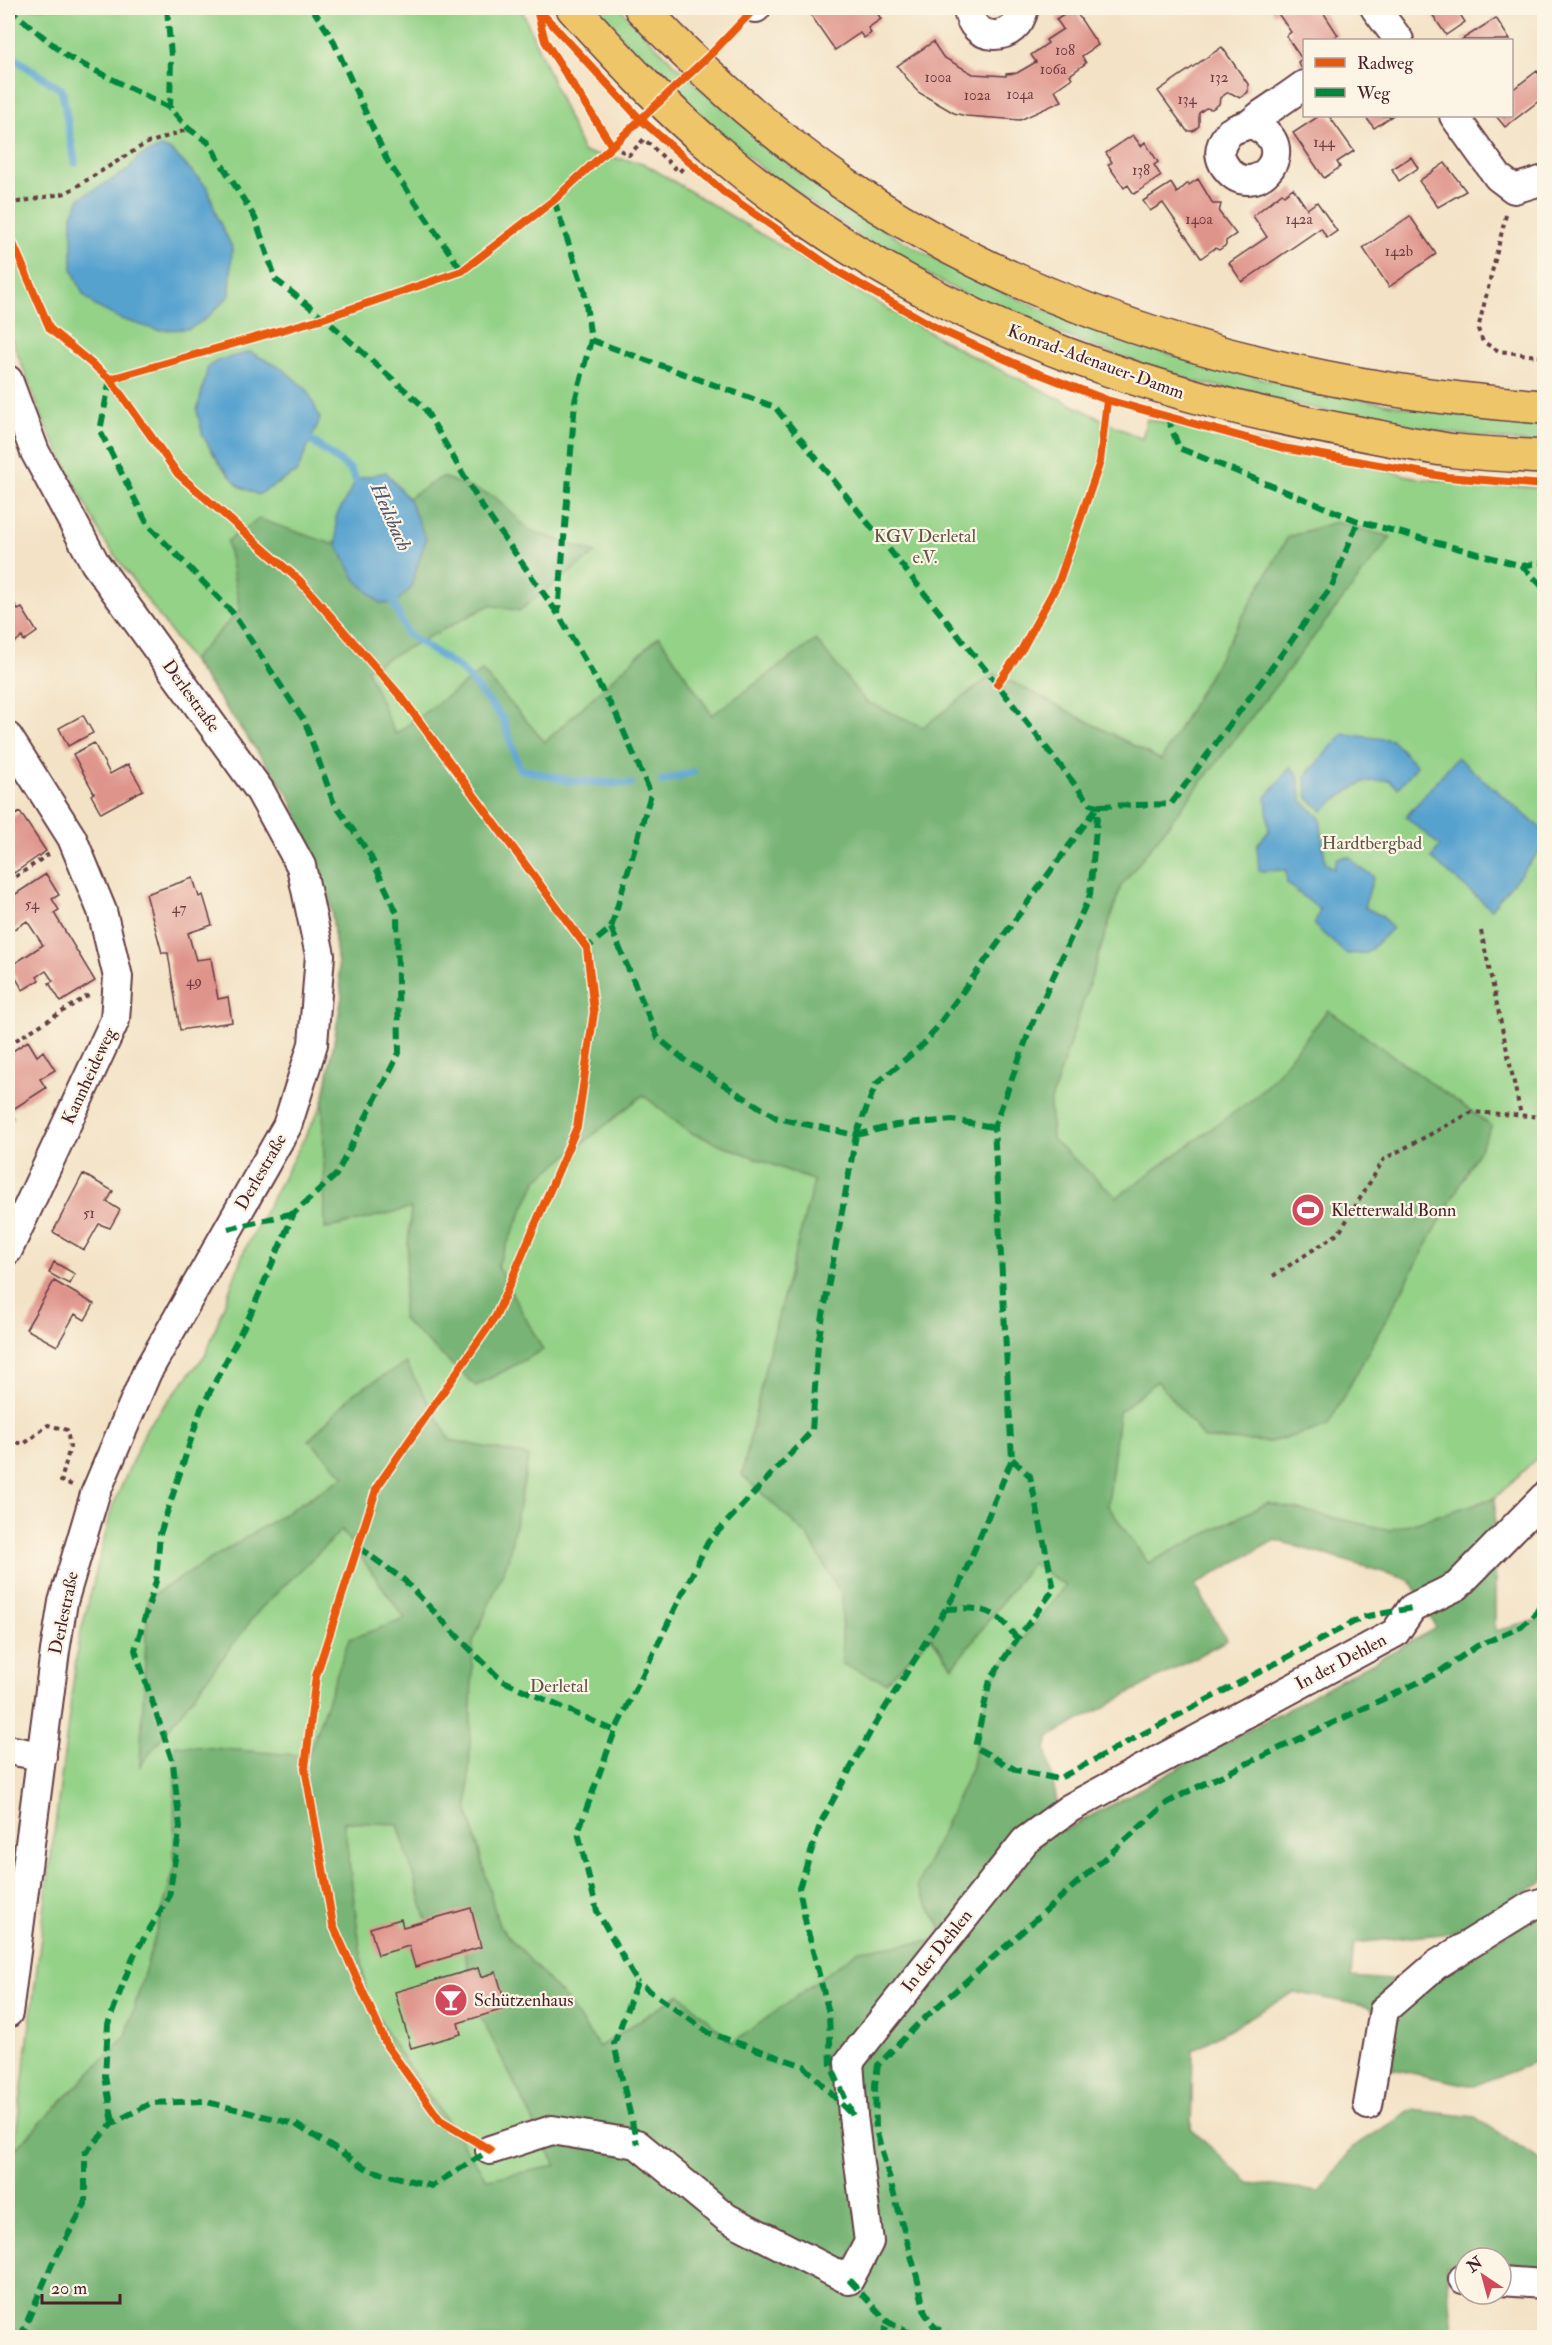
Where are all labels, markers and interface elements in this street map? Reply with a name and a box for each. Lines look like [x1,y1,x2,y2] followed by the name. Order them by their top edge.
[1303,39,1513,117] legend
[1055,41,1075,60] house number: 108
[1357,52,1415,75] text: Radweg
[1040,60,1067,79] house number: 106a
[925,68,952,87] house number: 100a
[1210,68,1229,87] house number: 132
[1356,82,1391,105] text: Weg
[1006,85,1034,104] house number: 104a
[964,86,991,105] house number: 102a
[1177,90,1197,109] house number: 134
[1313,133,1336,152] house number: 144
[1132,161,1150,180] house number: 138
[1185,210,1213,229] house number: 140a
[1285,210,1313,229] house number: 142a
[1385,242,1413,261] house number: 142b
[1004,319,1188,405] street label: Konrad-Adenauer-Damm
[365,478,417,555] water label: Heilsbach
[874,525,977,569] park label: KGV Derletal e.V.
[157,655,225,737] street label: Derlestraße
[1322,832,1422,855] park label: Hardtbergbad
[25,895,40,914] house number: 54
[172,899,186,918] house number: 47
[186,972,202,991] house number: 49
[57,1023,122,1128] street label: Kannheideweg
[230,1129,292,1214] street label: Derlestraße
[1290,1192,1326,1228] sports icon: Kletterwald Bonn
[1331,1199,1456,1222] place label: Kletterwald Bonn
[83,1204,95,1223] house number: 51
[44,1569,84,1657] street label: Derlestraße
[1291,1628,1391,1696] street label: In der Dehlen
[530,1675,589,1698] park label: Derletal
[897,1905,977,1997] street label: In der Dehlen
[433,1982,469,2018] bar icon: Schützenhaus
[474,1989,574,2012] place label: Schützenhaus
[1453,2246,1513,2306] north arrow
[1462,2252,1487,2278] text: N
[42,2267,120,2305] scale bar
[51,2277,87,2300] text: 20 m

